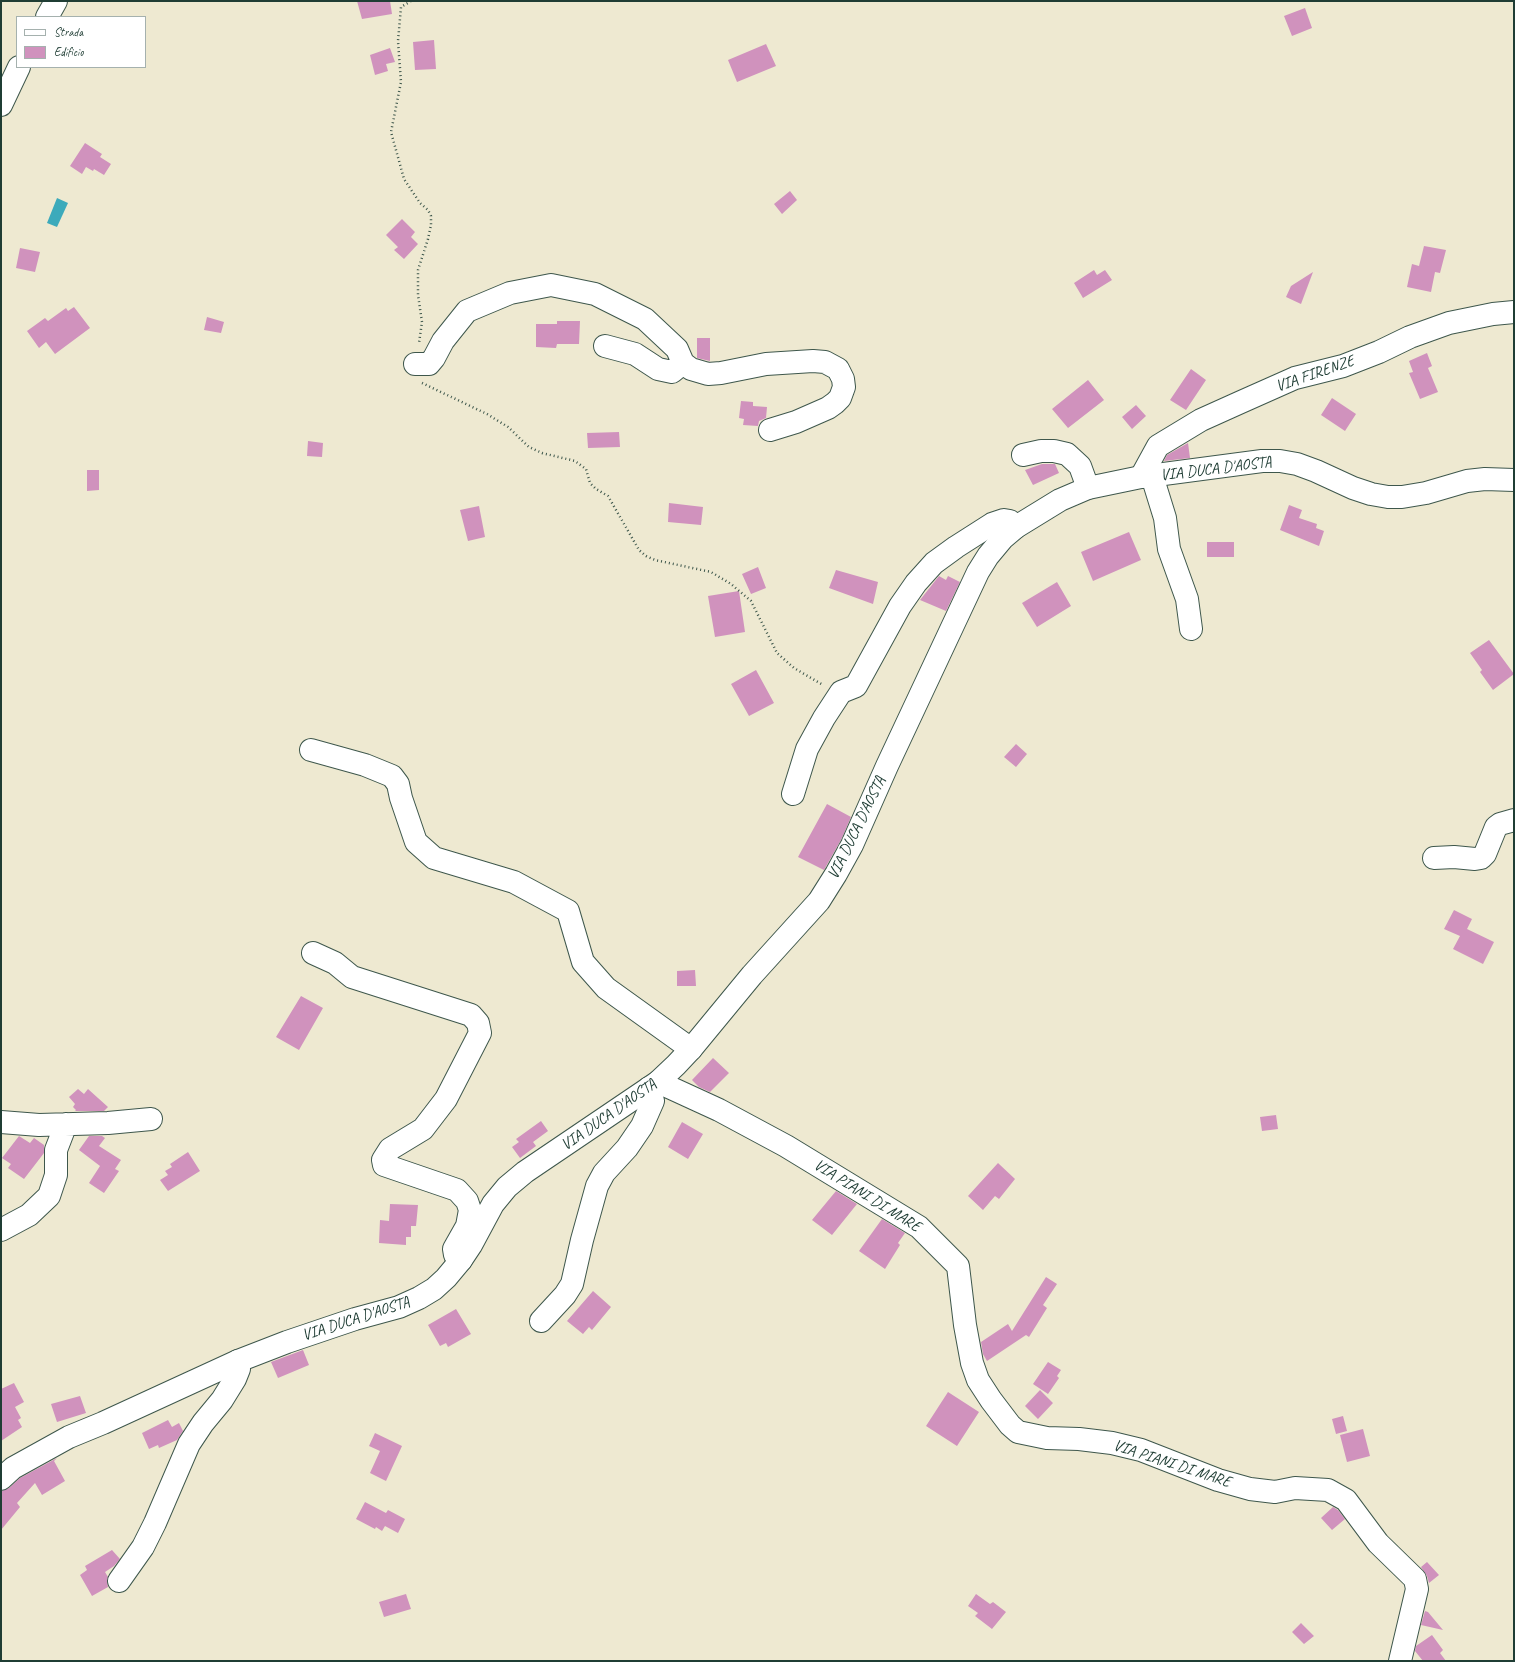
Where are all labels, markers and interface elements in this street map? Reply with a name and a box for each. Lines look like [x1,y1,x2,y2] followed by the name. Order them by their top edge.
[16,16,146,68] legend
[54,24,83,40] text: Strada
[54,44,84,60] text: Edificio
[1273,352,1357,396] street label: VIA FIRENZE
[1159,453,1273,485] street label: VIA DUCA D'AOSTA
[824,774,890,882] street label: VIA DUCA D'AOSTA
[558,1075,660,1155] street label: VIA DUCA D'AOSTA
[810,1155,924,1237] street label: VIA PIANI DI MARE
[300,1293,412,1345] street label: VIA DUCA D'AOSTA
[1111,1436,1233,1492] street label: VIA PIANI DI MARE

